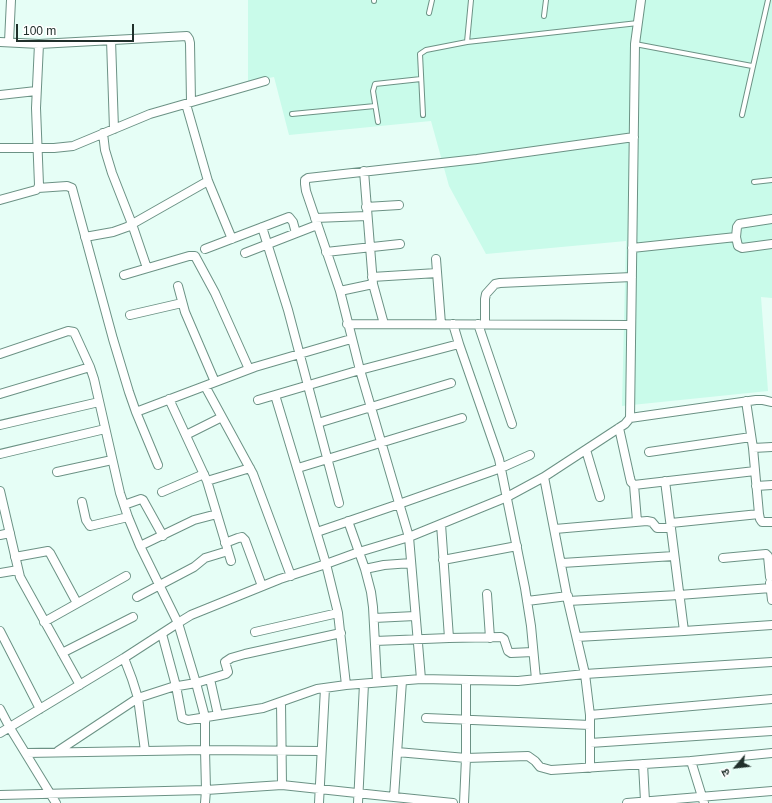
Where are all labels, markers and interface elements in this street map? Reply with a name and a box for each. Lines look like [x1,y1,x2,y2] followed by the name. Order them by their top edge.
[18,16,136,42] scale bar
[23,24,56,38] text: 100 m
[716,747,756,787] north arrow
[719,767,732,778] text: उ

